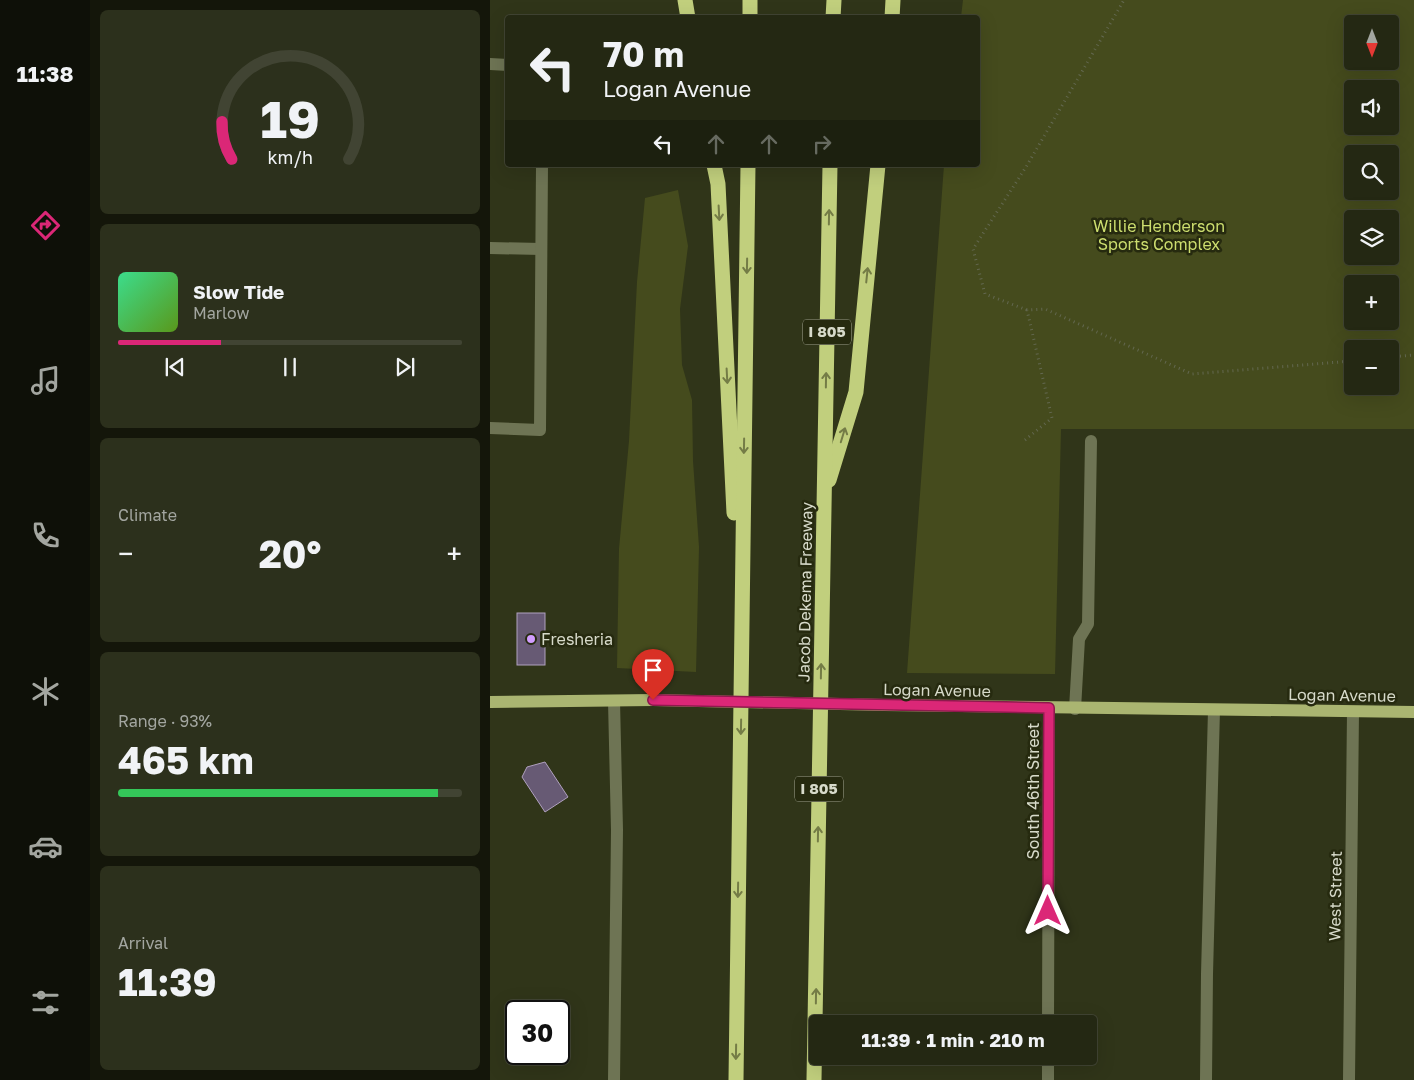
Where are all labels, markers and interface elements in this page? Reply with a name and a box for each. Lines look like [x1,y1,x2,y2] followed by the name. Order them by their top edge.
[1344,15,1399,70] north arrow
[1344,15,1399,395] map controls
[603,33,684,75] text: 70 m
[520,35,585,100] icon: left
[16,60,74,87] text: 11:38
[603,75,751,102] text: Logan Avenue
[1344,80,1399,135] button: sound
[260,87,320,149] text: 19
[649,130,677,158] icon: left
[702,130,730,158] icon: ahead
[755,130,783,158] icon: ahead
[808,130,836,158] icon: right
[1344,145,1399,200] button: search
[267,146,313,168] text: km/h
[715,205,724,221] one-way arrow
[28,208,63,243] icon: directions
[825,210,834,226] one-way arrow
[1344,210,1399,265] button: layers
[1093,216,1225,254] park label: Willie Henderson Sports Complex
[742,258,752,274] one-way arrow
[862,267,872,283] one-way arrow
[1344,275,1399,330] button: +
[193,280,284,303] text: Slow Tide
[193,303,249,323] text: Marlow
[803,320,851,344] road number: I 805
[1344,340,1399,395] button: −
[161,353,189,381] icon: previous
[276,353,304,381] icon: pause
[391,353,419,381] icon: next
[28,363,63,398] icon: music
[723,367,732,383] one-way arrow
[821,372,831,388] one-way arrow
[838,427,848,443] one-way arrow
[739,438,749,454] one-way arrow
[793,502,817,682] street label: Jacob Dekema Freeway
[118,505,177,525] text: Climate
[28,518,63,553] icon: phone
[259,531,321,576] text: 20°
[118,537,133,570] text: −
[447,537,462,570] text: +
[541,629,613,649] place label: Fresheria
[525,633,537,645] marker: Fresheria
[632,649,674,700] pin
[639,656,667,684] icon: arrive
[816,664,826,680] one-way arrow
[28,674,63,709] icon: climate
[883,679,991,701] street label: Logan Avenue
[1288,684,1396,706] street label: Logan Avenue
[118,711,212,731] text: Range · 93%
[736,719,745,735] one-way arrow
[1023,723,1043,859] street label: South 46th Street
[118,737,254,782] text: 465 km
[795,776,843,802] road number: I 805
[813,826,823,842] one-way arrow
[28,829,63,864] icon: car
[1324,851,1346,941] street label: West Street
[734,881,743,897] one-way arrow
[1021,884,1073,936] position arrow
[118,933,168,953] text: Arrival
[118,959,217,1004] text: 11:39
[28,985,63,1020] icon: filters
[811,989,820,1005] one-way arrow
[505,1000,570,1065] speed limit sign: 30
[861,1028,1045,1051] text: 11:39 · 1 min · 210 m
[731,1044,741,1060] one-way arrow

